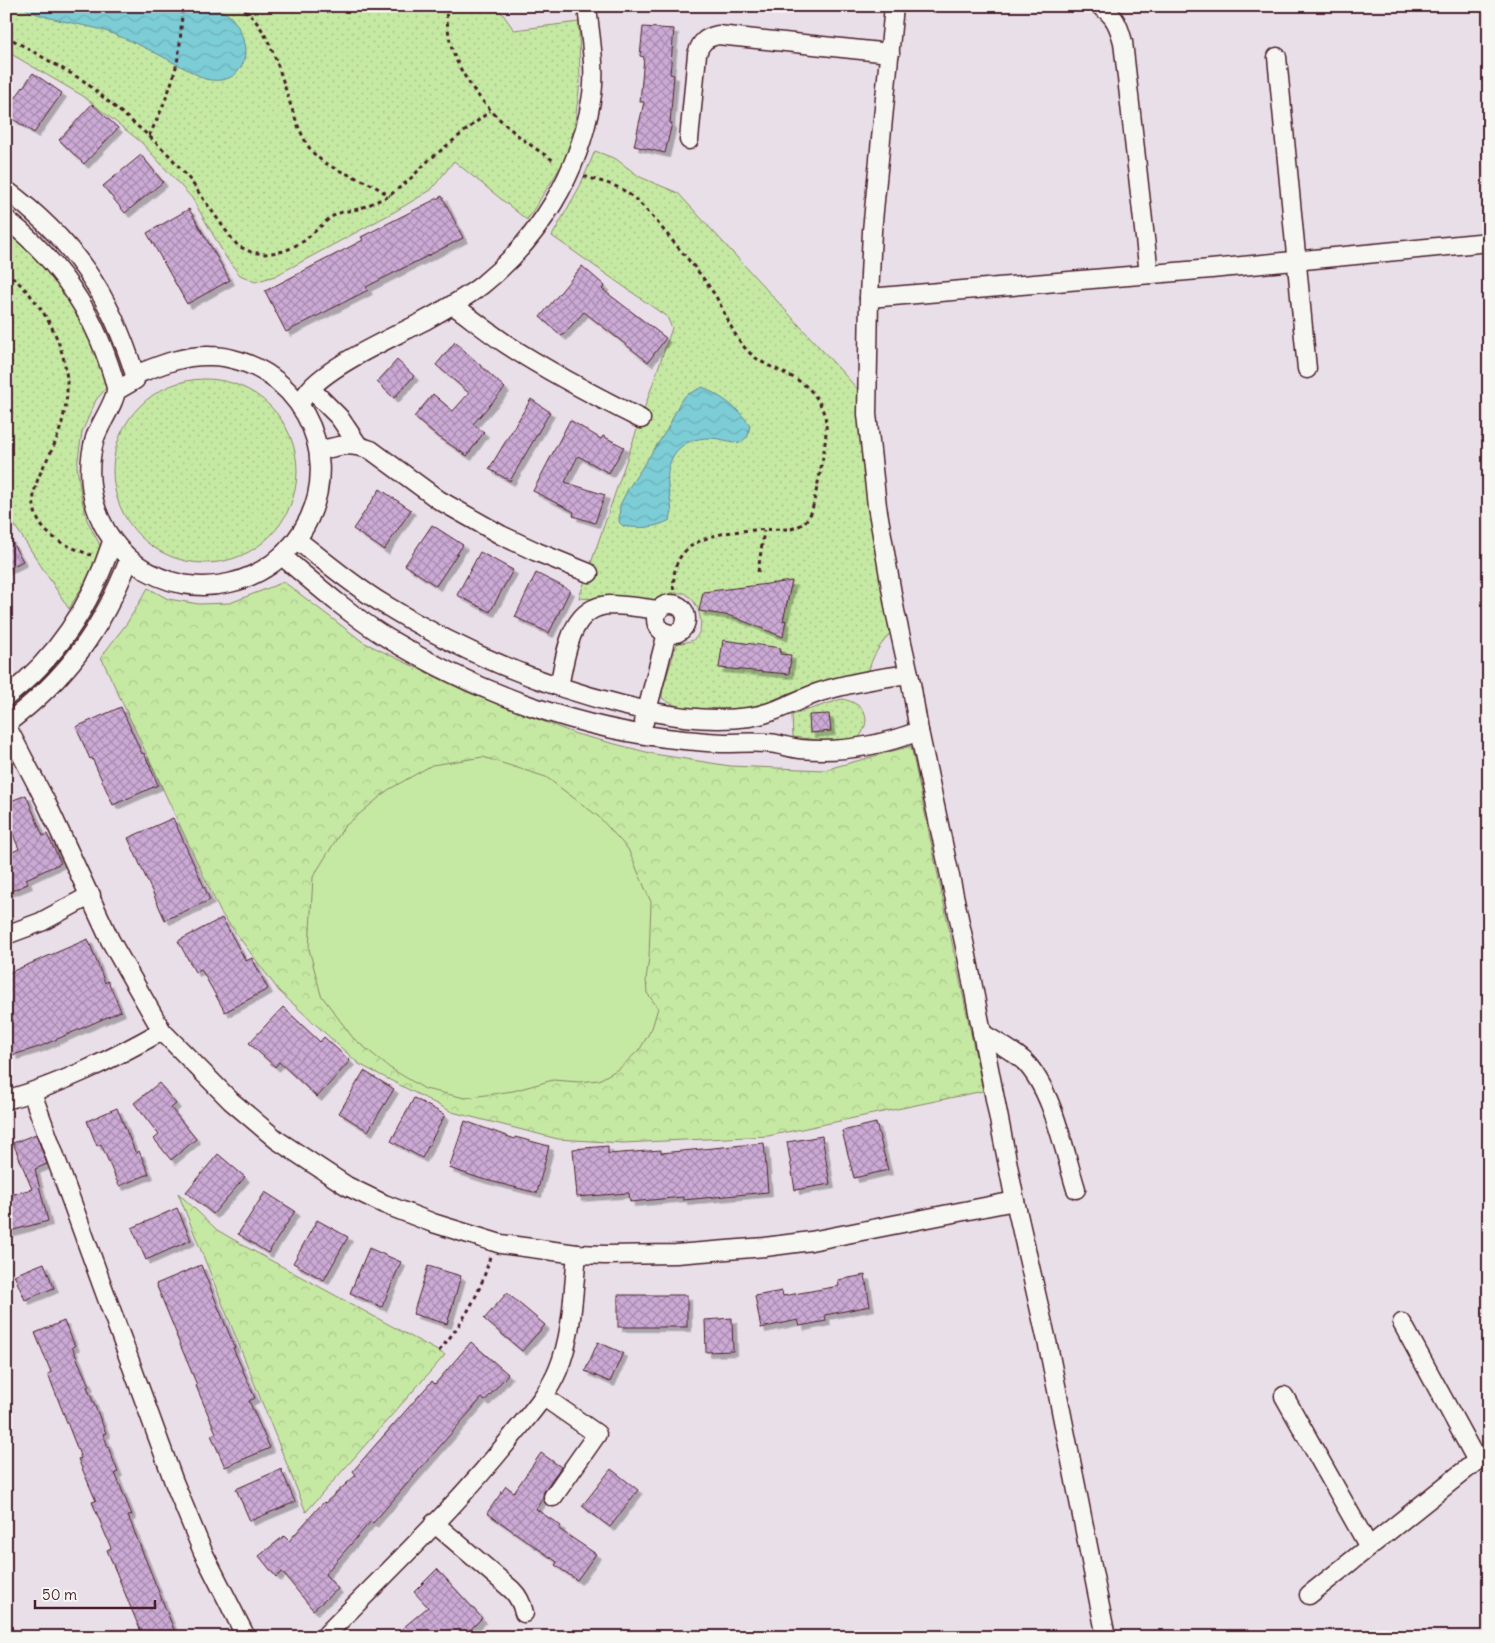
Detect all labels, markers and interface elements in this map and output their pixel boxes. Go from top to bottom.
scale bar [35,1578,155,1610]
text: 50 m [42,1585,77,1604]

